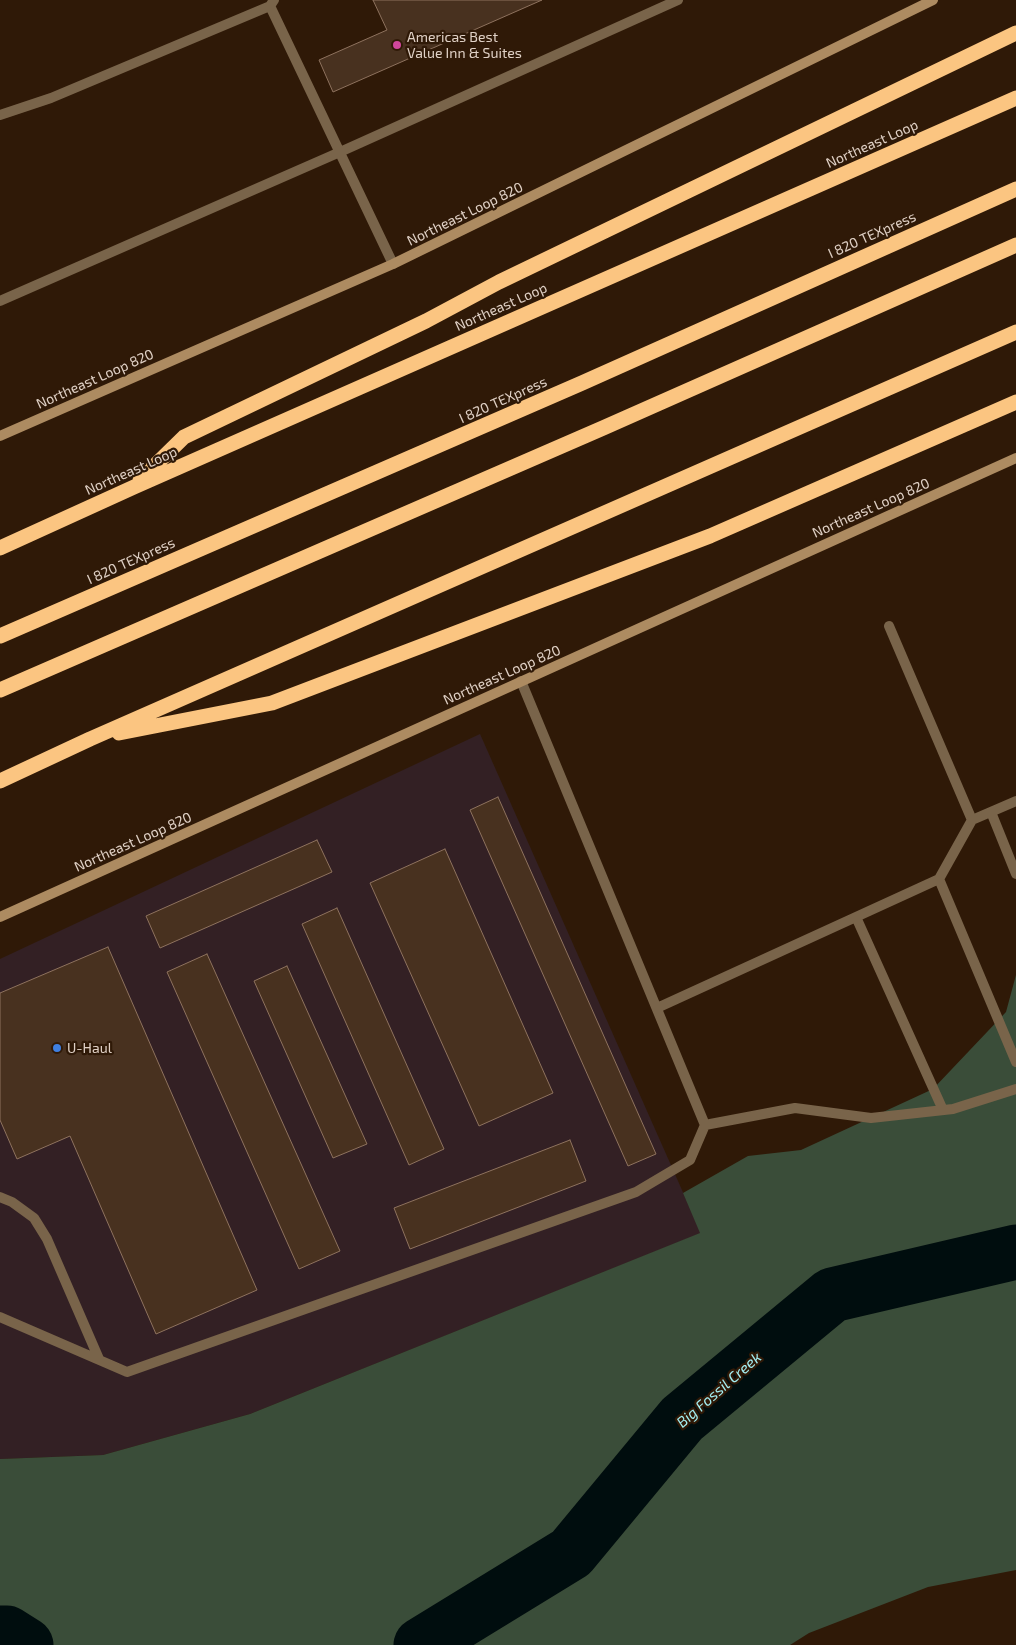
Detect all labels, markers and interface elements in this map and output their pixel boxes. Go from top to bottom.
place label: Americas Best Value Inn & Suites [407,29,522,62]
marker: Americas Best Value Inn & Suites [391,39,403,51]
street label: Northeast Loop [823,116,921,172]
street label: Northeast Loop 820 [404,179,526,249]
street label: I 820 TEXpress [825,208,919,262]
street label: Northeast Loop [452,279,550,335]
street label: Northeast Loop 820 [34,346,156,412]
street label: I 820 TEXpress [456,373,550,427]
street label: Northeast Loop [82,443,180,499]
street label: Northeast Loop 820 [810,475,932,541]
street label: I 820 TEXpress [84,534,178,588]
street label: Northeast Loop 820 [441,642,563,708]
street label: Northeast Loop 820 [72,809,194,875]
place label: U-Haul [67,1040,112,1056]
marker: U-Haul [51,1042,63,1054]
water label: Big Fossil Creek [673,1348,765,1432]

